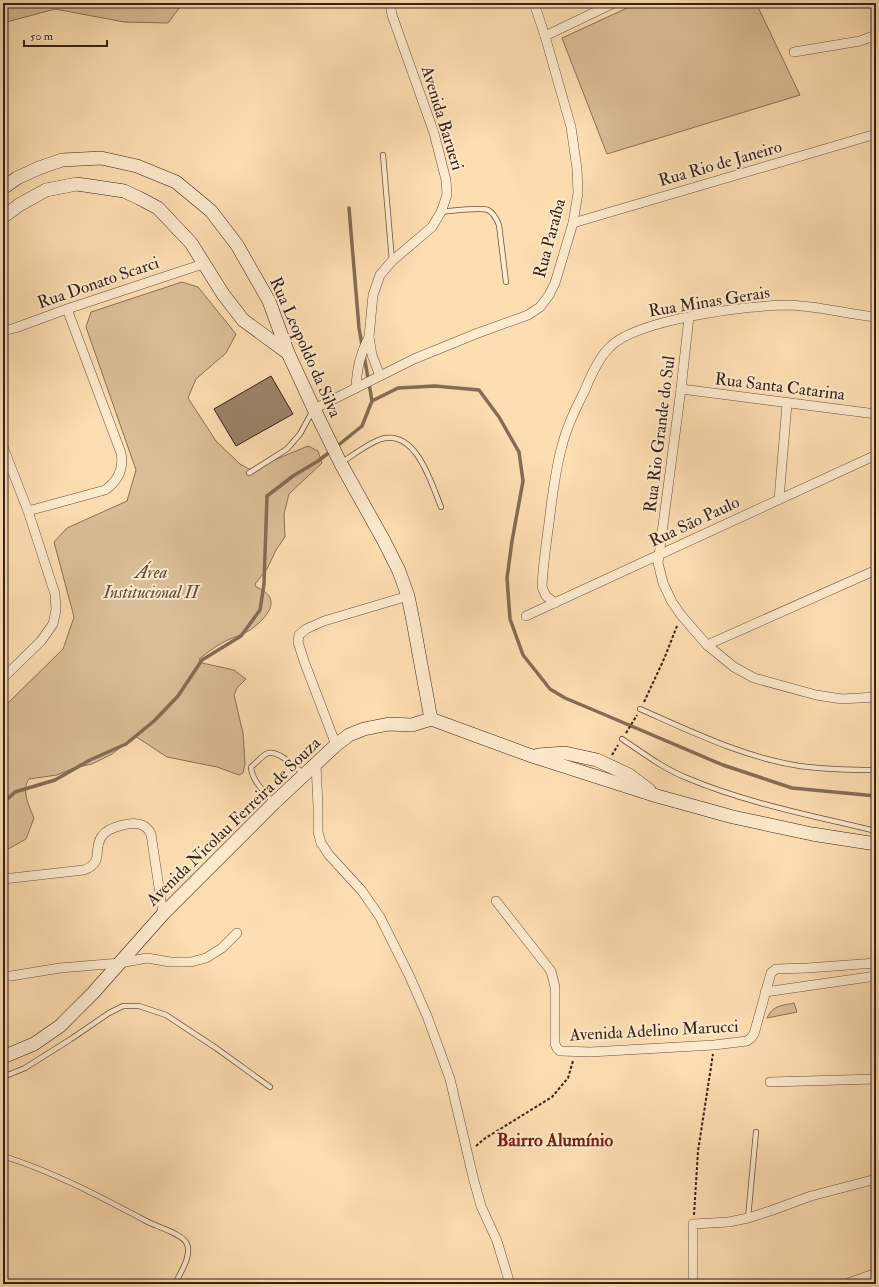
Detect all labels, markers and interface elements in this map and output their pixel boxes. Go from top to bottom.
scale bar [24,22,107,48]
text: 50 m [30,29,54,44]
street label: Avenida Barueri [416,62,468,173]
street label: Rua Rio de Janeiro [656,136,784,192]
street label: Rua Paraíba [529,195,570,280]
street label: Rua Donato Scarci [35,252,162,313]
street label: Rua Leopoldo da Silva [264,274,346,422]
street label: Rua Minas Gerais [647,282,771,321]
street label: Rua Rio Grande do Sul [639,354,680,514]
street label: Rua Santa Catarina [714,368,847,405]
street label: Rua São Paulo [646,491,743,552]
park label: Área Institucional II [103,560,201,603]
street label: Avenida Nicolau Ferreira de Souza [141,732,326,911]
street label: Avenida Adelino Marucci [568,1016,739,1045]
district label: Bairro Alumínio [497,1129,614,1152]

